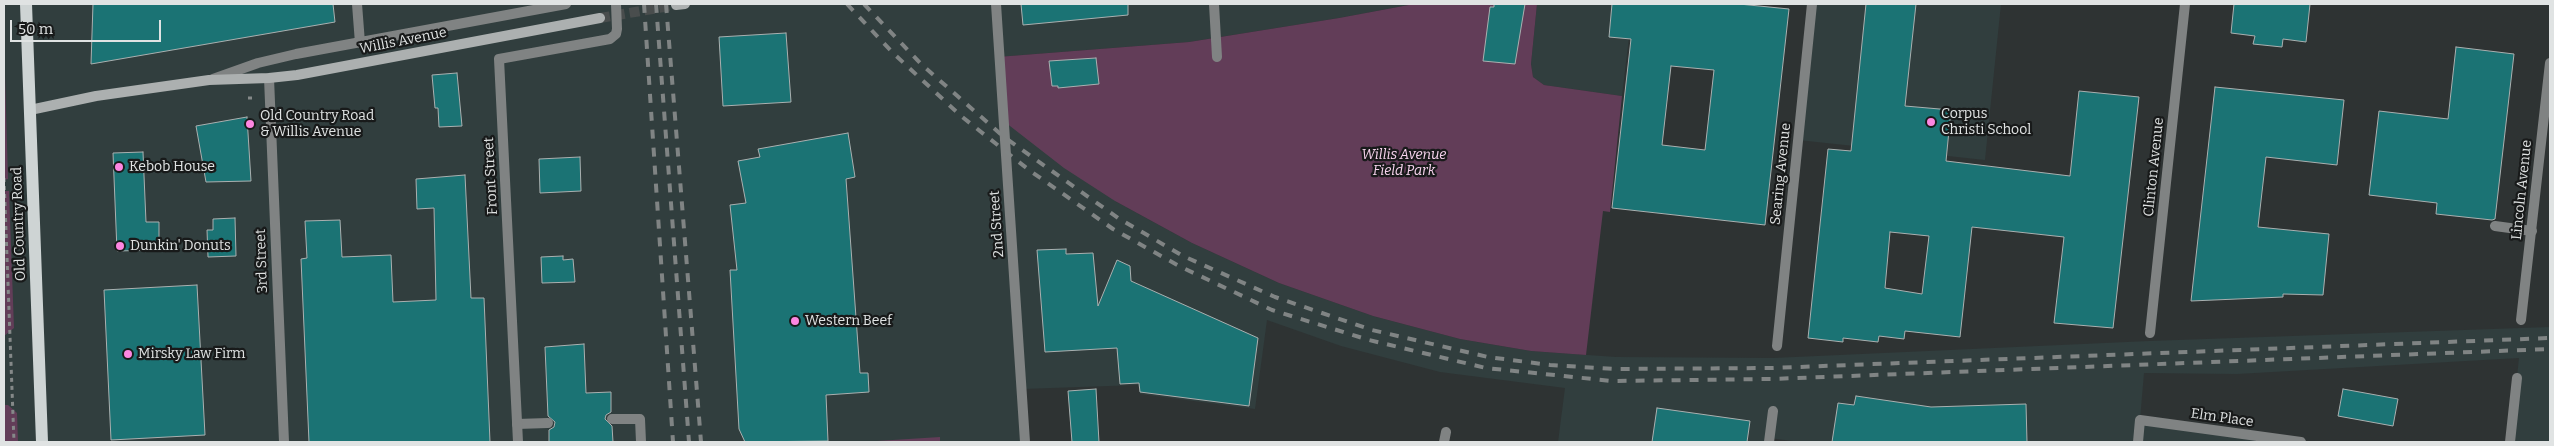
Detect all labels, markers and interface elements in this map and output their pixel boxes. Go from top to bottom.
scale bar [12,10,164,42]
text: 50 m [18,20,53,38]
street label: Willis Avenue [358,24,448,58]
place label: Corpus Christi School [1941,106,2031,138]
place label: Old Country Road & Willis Avenue [260,108,374,140]
marker: Corpus Christi School [1925,116,1937,128]
street label: Clinton Avenue [2140,117,2168,217]
marker: Old Country Road & Willis Avenue [244,118,256,130]
street label: Searing Avenue [1767,122,1795,226]
street label: Front Street [481,137,501,215]
street label: Lincoln Avenue [2508,139,2536,241]
park label: Willis Avenue Field Park [1362,147,1446,180]
place label: Kebob House [129,159,215,175]
marker: Kebob House [113,161,125,173]
street label: Old Country Road [9,167,29,281]
street label: 2nd Street [986,190,1008,258]
street label: 3rd Street [252,229,272,293]
place label: Dunkin' Donuts [130,238,231,254]
marker: Dunkin' Donuts [114,240,126,252]
place label: Western Beef [805,313,892,329]
marker: Western Beef [789,315,801,327]
place label: Mirsky Law Firm [138,346,245,362]
marker: Mirsky Law Firm [122,348,134,360]
street label: Elm Place [2190,405,2254,431]

